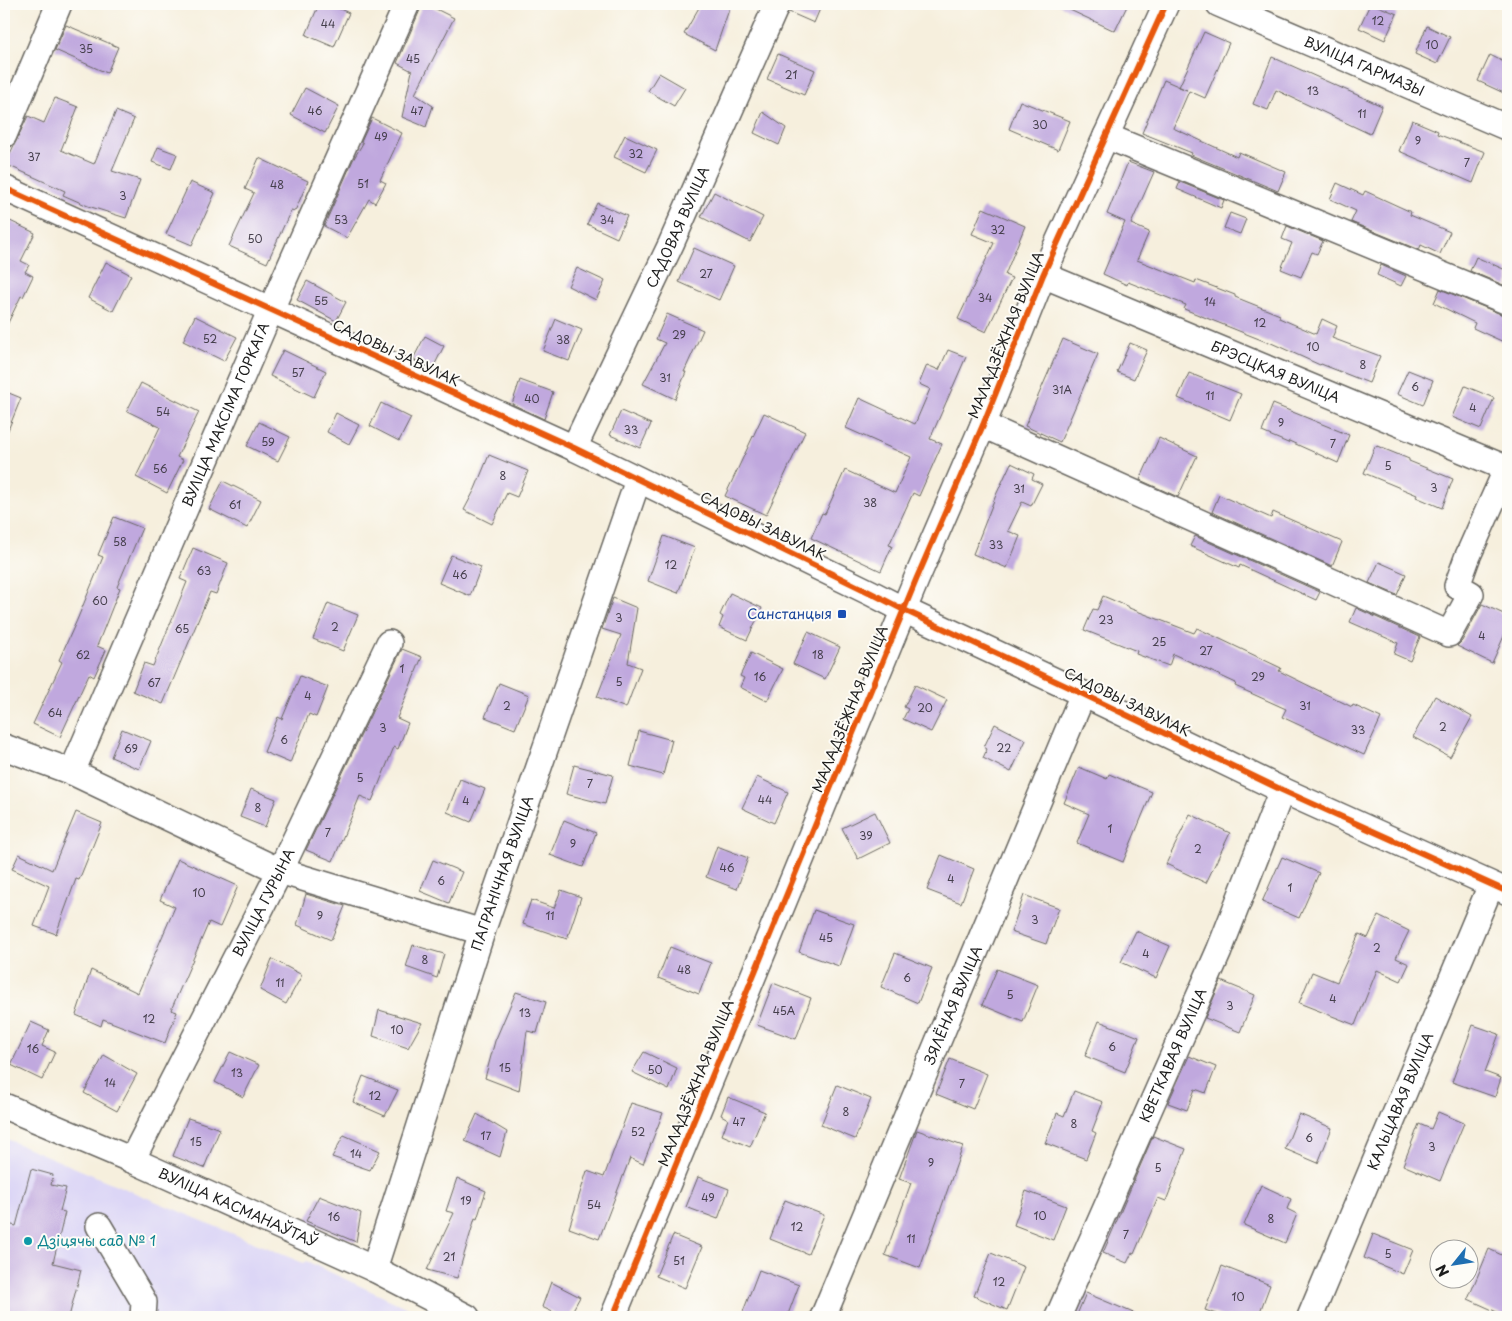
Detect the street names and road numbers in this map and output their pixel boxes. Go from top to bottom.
street label: ВУЛІЦА ГАРМАЗЫ [1301,31,1428,101]
street label: САДОВАЯ ВУЛІЦА [641,163,714,291]
street label: МАЛАДЗЁЖНАЯ ВУЛІЦА [962,248,1049,421]
street label: САДОВЫ ЗАВУЛАК [329,314,464,391]
street label: ВУЛІЦА МАКСІМА ГОРКАГА [176,318,274,510]
street label: БРЭСЦКАЯ ВУЛІЦА [1208,335,1344,408]
street label: САДОВЫ ЗАВУЛАК [696,486,830,565]
street label: МАЛАДЗЁЖНАЯ ВУЛІЦА [806,622,893,795]
street label: САДОВЫ ЗАВУЛАК [1060,662,1194,741]
street label: ПАГРАНІЧНАЯ ВУЛІЦА [466,792,538,953]
street label: ВУЛІЦА ГУРЫНА [227,845,299,960]
street label: ЗЯЛЁНАЯ ВУЛІЦА [919,942,987,1068]
street label: КВЕТКАВАЯ ВУЛІЦА [1134,984,1212,1126]
street label: МАЛАДЗЁЖНАЯ ВУЛІЦА [652,996,739,1169]
street label: КАЛЬЦАВАЯ ВУЛІЦА [1362,1029,1438,1173]
street label: ВУЛІЦА КАСМАНАЎТАЎ [155,1162,321,1252]

